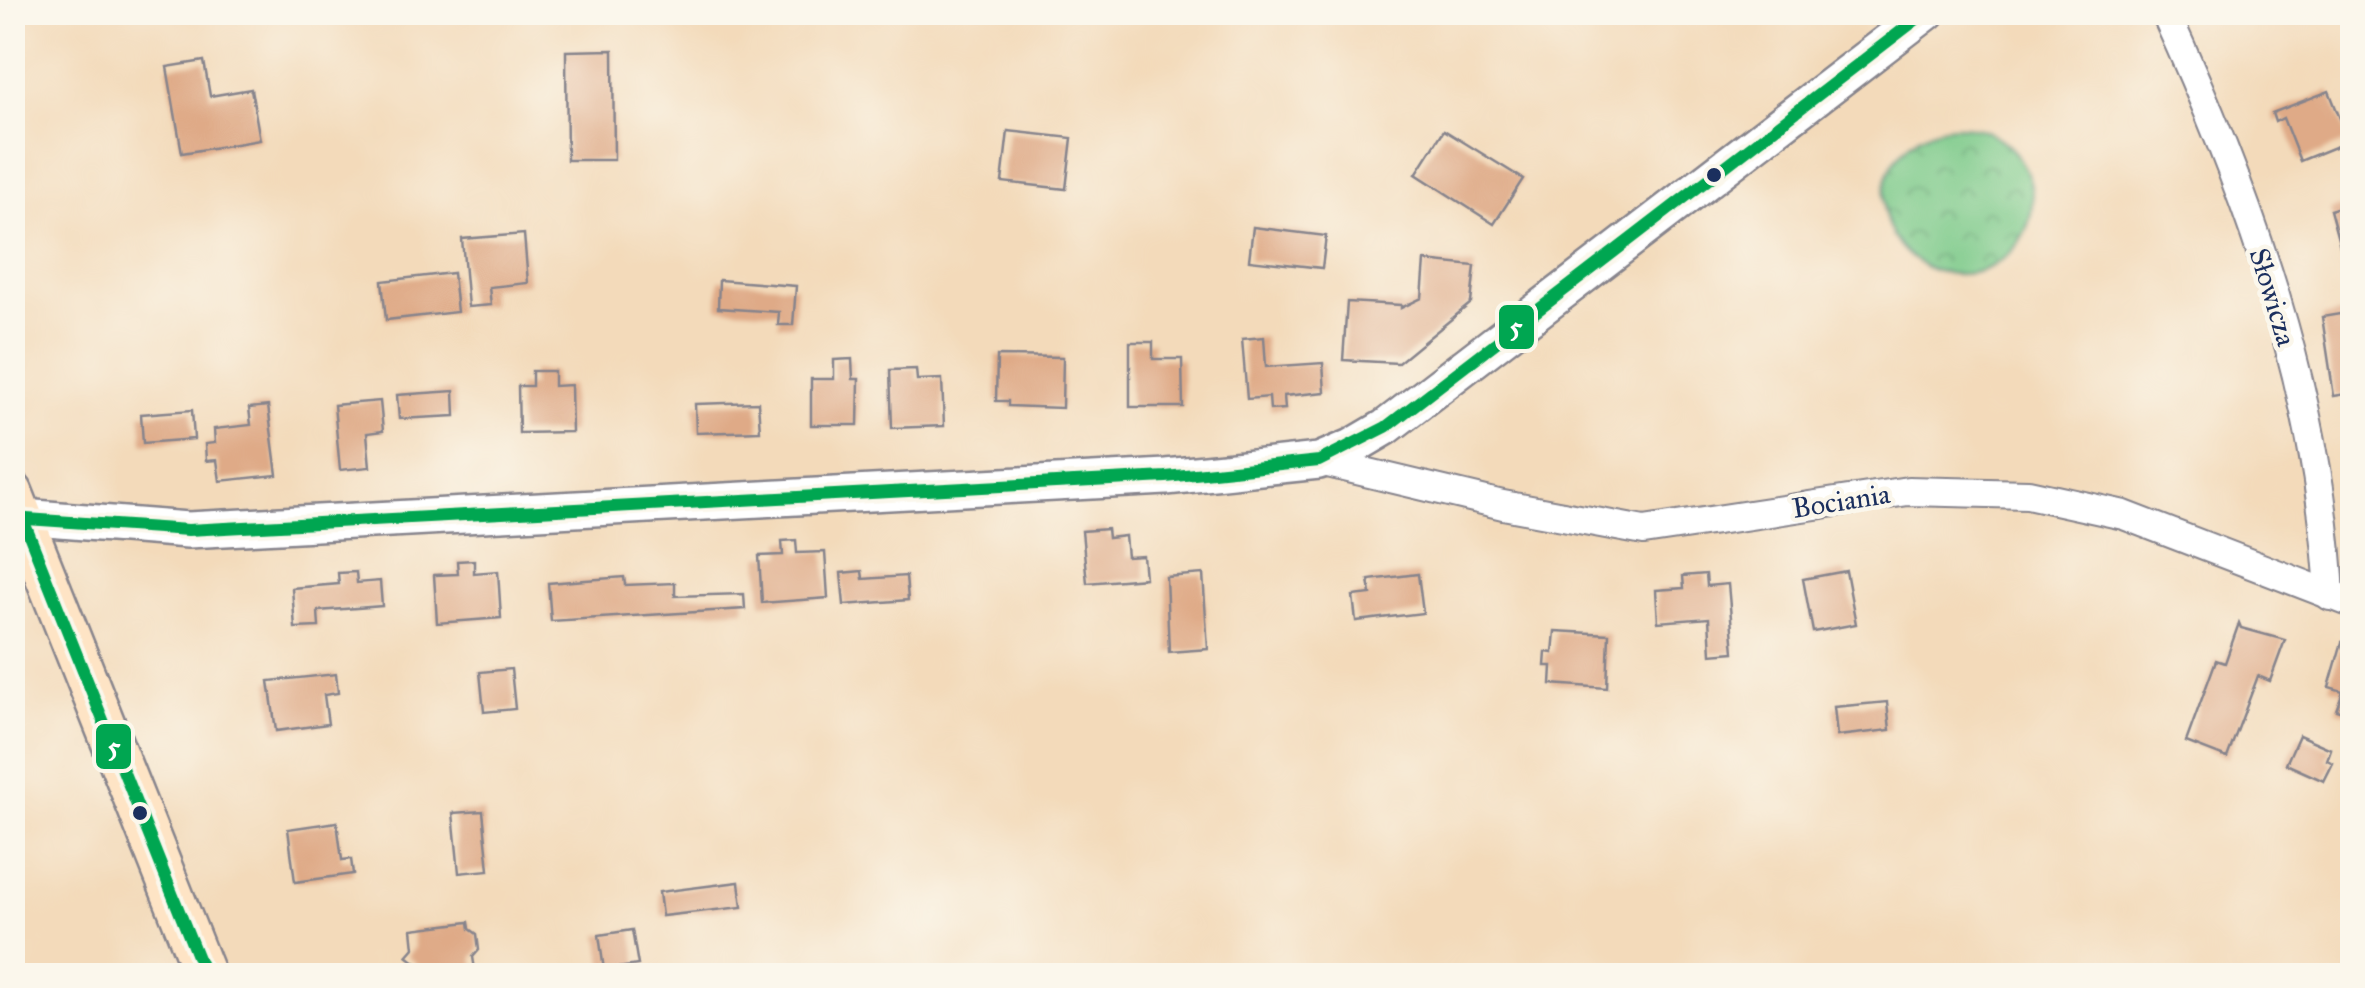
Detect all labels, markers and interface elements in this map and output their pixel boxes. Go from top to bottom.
unlabelled marker [1704,165,1724,185]
street label: Słowicza [2242,244,2304,350]
line badge: 5 [1497,303,1536,351]
text: 5 [1509,309,1523,344]
street label: Bociania [1789,476,1893,526]
line badge: 5 [94,722,133,771]
text: 5 [107,729,121,764]
unlabelled marker [130,803,150,823]

